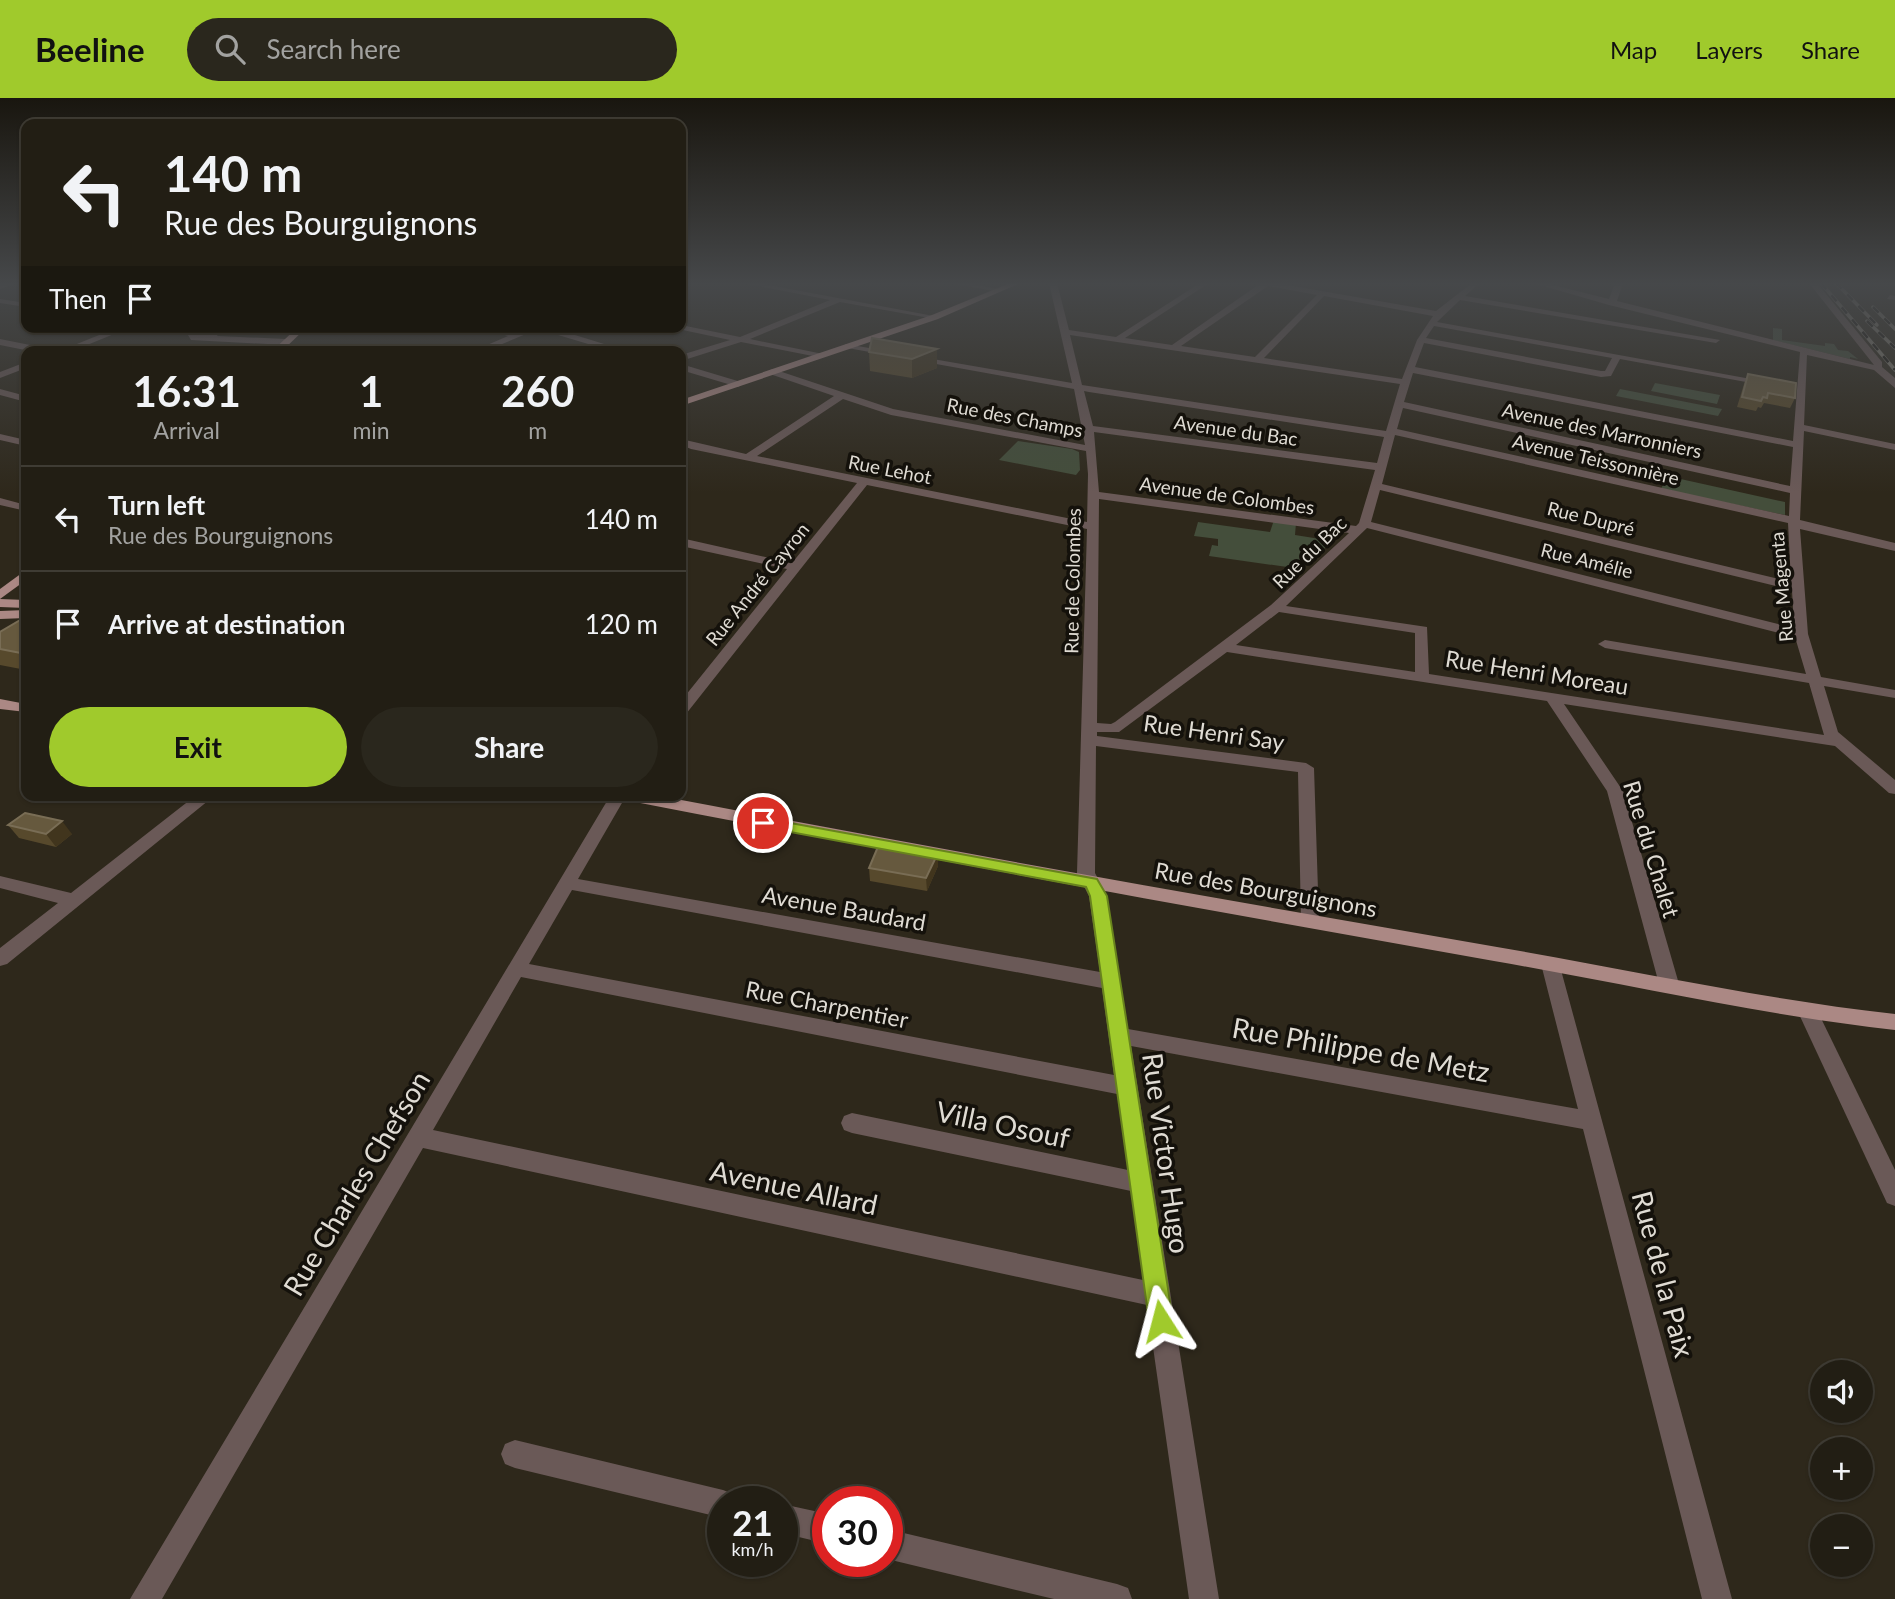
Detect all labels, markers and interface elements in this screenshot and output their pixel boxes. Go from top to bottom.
search box [187,18,677,81]
text: Beeline [35,29,145,69]
icon: search [211,30,249,68]
text: Search here [267,33,401,65]
text: Map [1610,35,1657,64]
text: Layers [1695,35,1763,64]
text: Share [1801,35,1860,64]
text: 140 m [164,144,302,202]
icon: left [49,147,140,238]
text: Rue des Bourguignons [164,203,477,242]
icon: arrive [121,280,159,318]
text: Then [49,283,107,315]
text: 16:31 [133,366,241,416]
text: 1 [359,366,383,416]
text: 260 [501,366,574,416]
street label: Rue des Champs [945,393,1085,441]
street label: Avenue des Marronniers [1500,398,1704,462]
street label: Avenue du Bac [1173,410,1299,450]
text: Arrival [154,416,220,444]
text: min [352,416,390,444]
text: m [528,416,547,444]
street label: Avenue Teissonnière [1510,429,1682,489]
street label: Rue Lehot [847,450,934,488]
street label: Avenue de Colombes [1138,471,1316,519]
text: Turn left [108,489,205,521]
street label: Rue Dupré [1545,496,1637,540]
icon: left [49,500,87,538]
text: 140 m [585,503,658,535]
street label: Rue de Colombes [1059,508,1085,654]
street label: Rue du Bac [1267,511,1351,593]
street label: Rue André Cayron [700,518,814,650]
text: Rue des Bourguignons [108,521,333,549]
street label: Rue Magenta [1765,531,1797,643]
street label: Rue Amélie [1539,537,1635,583]
icon: arrive [49,605,87,643]
text: Arrive at destination [108,608,345,640]
text: 120 m [585,608,658,640]
street label: Rue Henri Moreau [1443,644,1631,700]
button: Exit [49,707,347,787]
button: Share [361,707,658,787]
street label: Rue Henri Say [1142,708,1286,756]
street label: Rue du Chalet [1618,777,1686,922]
pin [733,793,793,853]
icon: arrive [744,804,782,842]
street label: Rue des Bourguignons [1153,856,1379,922]
street label: Avenue Baudard [760,880,928,936]
street label: Rue Charpentier [743,974,911,1034]
street label: Rue Philippe de Metz [1230,1010,1492,1088]
street label: Rue Victor Hugo [1136,1051,1198,1255]
street label: Rue Charles Chefson [275,1065,437,1301]
street label: Villa Osouf [933,1093,1073,1155]
street label: Avenue Allard [707,1153,881,1221]
street label: Rue de la Paix [1625,1187,1703,1361]
position arrow [1124,1284,1198,1358]
map controls [1810,1360,1873,1577]
button: sound [1810,1360,1873,1423]
button: + [1810,1437,1873,1500]
speed limit sign: 30 [812,1486,903,1577]
text: 21 [732,1501,773,1543]
button: − [1810,1514,1873,1577]
text: km/h [731,1538,774,1560]

